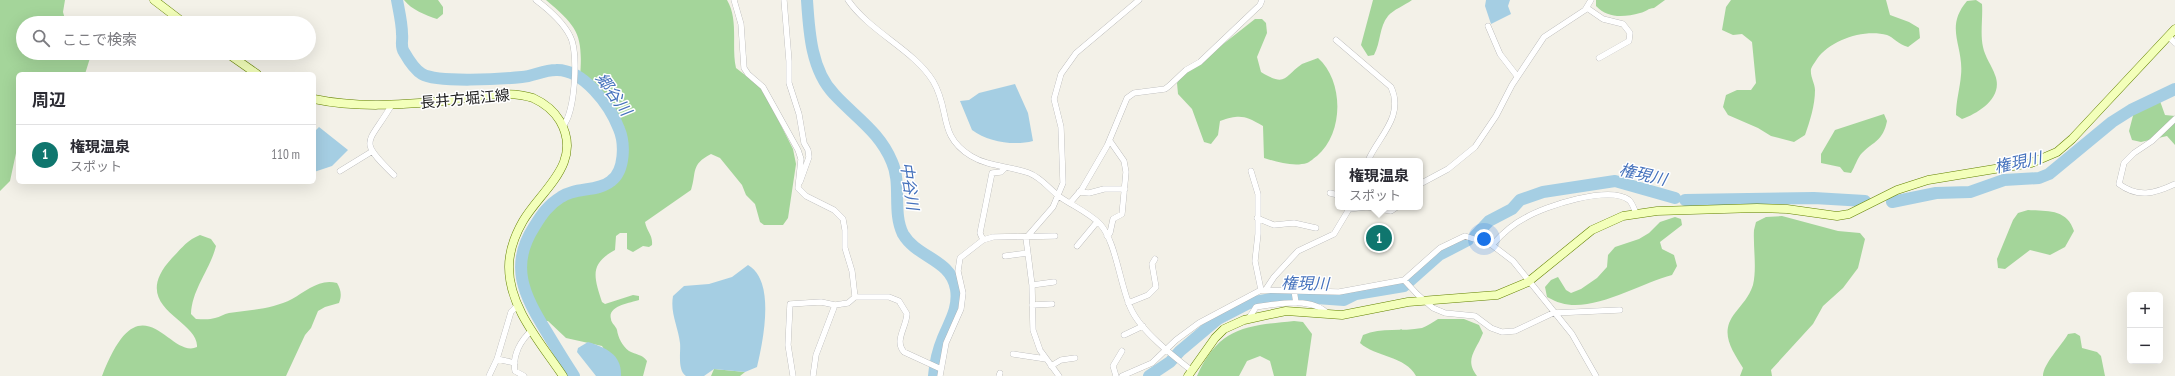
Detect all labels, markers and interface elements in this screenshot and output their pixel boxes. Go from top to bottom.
search box [16,16,316,60]
icon: search [30,27,52,49]
text: ここで検索 [62,30,137,49]
water label: 郷谷川 [592,69,637,121]
street label: 長井方堀江線 [419,85,511,112]
text: 周辺 [32,89,66,111]
text: 権現温泉 [70,137,130,156]
text: 1 [42,146,48,163]
text: 110 m [271,146,300,163]
water label: 権現川 [1992,147,2046,177]
text: スポット [70,158,122,175]
popup [1335,158,1423,210]
water label: 権現川 [1617,159,1671,190]
water label: 中谷川 [897,161,924,213]
text: 権現温泉 [1349,166,1409,185]
text: スポット [1349,187,1401,204]
pin: 1 [1366,223,1392,253]
your location [1474,229,1494,249]
water label: 権現川 [1281,273,1331,293]
map controls [2127,292,2163,364]
button: + [2127,292,2163,328]
button: − [2127,328,2163,364]

